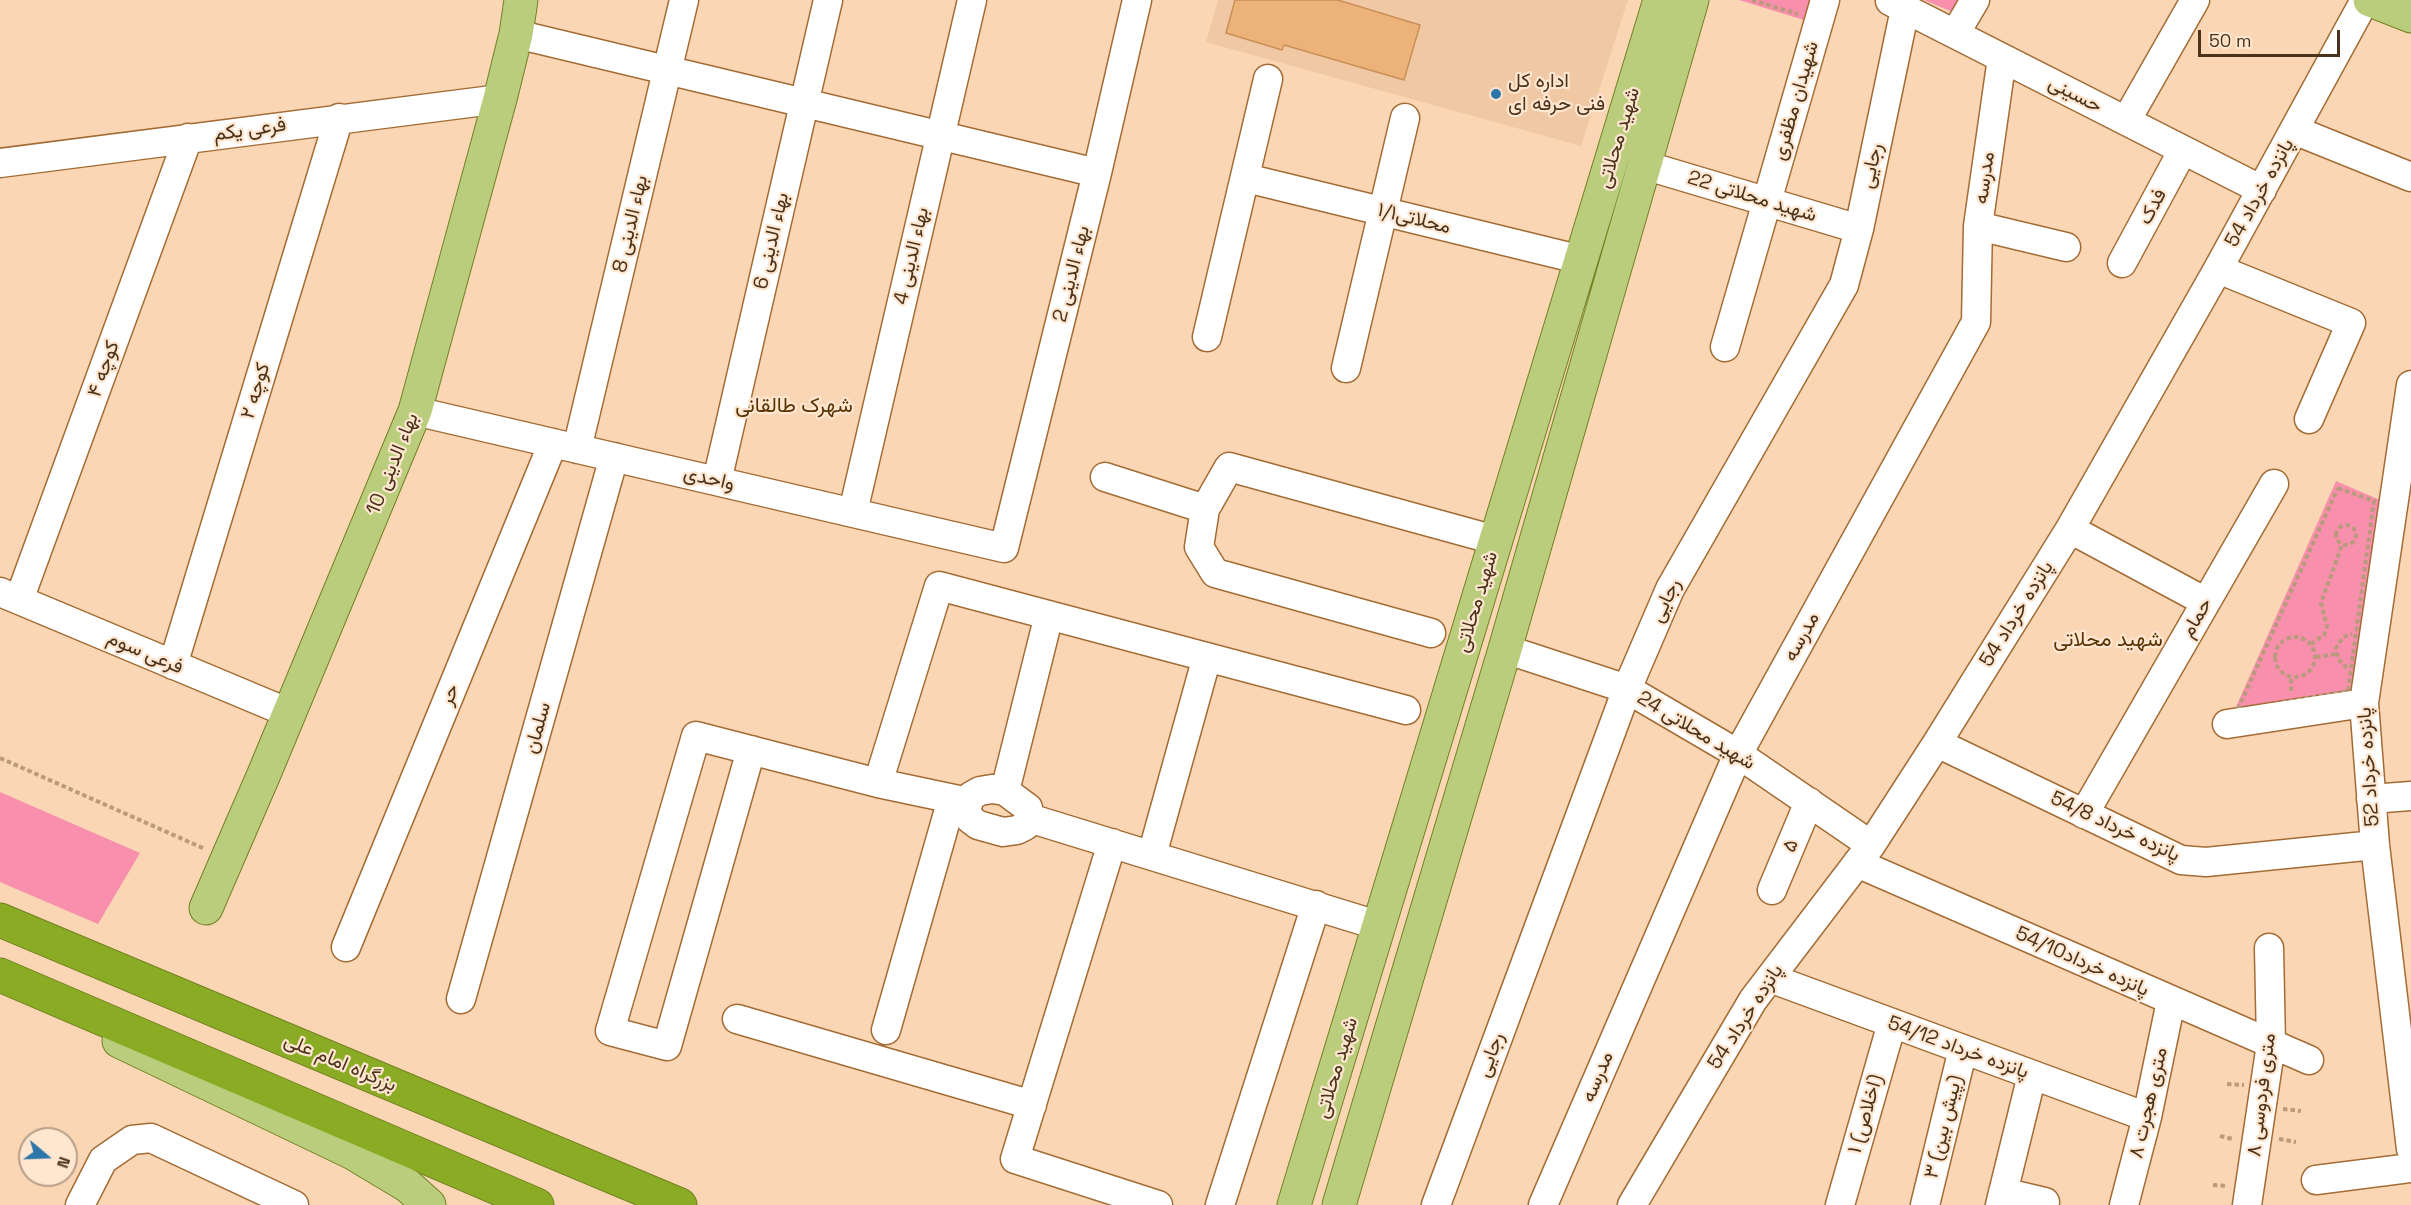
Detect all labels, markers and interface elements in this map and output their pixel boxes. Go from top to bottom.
scale bar [2201,18,2344,56]
text: 50 m [2209,29,2251,52]
street label: شهیدان مظفری [1768,39,1824,163]
place label: اداره کل فنی حرفه ای [1508,70,1605,117]
street label: حسینی [2044,71,2106,119]
street label: شهید محلاتی [1592,85,1646,191]
marker: اداره کل فنی حرفه ای [1489,87,1503,101]
street label: فرعی یکم [212,113,288,147]
street label: پانزده خرداد 54 [2220,135,2300,251]
street label: رجایی [1855,141,1889,191]
street label: مدرسه [1969,150,2001,206]
street label: شهید محلاتی 22 [1685,166,1819,228]
street label: بهاء الدینی 8 [608,173,654,275]
street label: فدک [2134,185,2172,229]
street label: بهاء الدینی 6 [749,190,795,292]
street label: محلاتی۱/۱ [1375,198,1453,240]
street label: بهاء الدینی 4 [889,205,935,307]
street label: بهاء الدینی 2 [1048,223,1096,325]
street label: کوچه ۴ [83,338,125,400]
street label: کوچه ۲ [236,360,276,422]
district label: شهرک طالقانی [735,393,853,419]
street label: بهاء الدینی 10 [362,410,424,518]
street label: واحدی [681,461,737,497]
street label: شهید محلاتی [1450,549,1504,655]
street label: پانزده خرداد 54 [1975,557,2059,671]
street label: رجایی [1645,575,1687,627]
street label: حمام [2176,594,2218,642]
street label: مدرسه [1779,608,1825,666]
street label: فرعی سوم [103,626,187,680]
district label: شهید محلاتی [2053,627,2163,653]
street label: حر [435,681,465,709]
street label: شهید محلاتی 24 [1633,686,1759,776]
street label: سلمان [519,700,557,756]
street label: پانزده خرداد 52 [2353,706,2385,828]
street label: پانزده خرداد 54/8 [2046,787,2184,867]
street label: ۵ [1778,836,1804,856]
street label: پانزده خرداد54/10 [2011,922,2153,1002]
street label: پانزده خرداد 54 [1703,960,1789,1074]
street label: پانزده خرداد 54/12 [1884,1011,2032,1085]
street label: شهید محلاتی [1310,1015,1364,1121]
street label: بزرگراه امام علی [280,1029,400,1097]
street label: رجایی [1472,1029,1510,1081]
street label: ۸ متری فردوسی [2243,1032,2281,1158]
street label: ۸ متری هجرت [2125,1045,2173,1161]
street label: مدرسه [1577,1048,1619,1106]
street label: ۱ (اخلاص) [1843,1072,1889,1156]
street label: ۳ (پیش بین) [1920,1073,1968,1181]
north arrow [18,1127,78,1187]
text: N [52,1154,75,1171]

